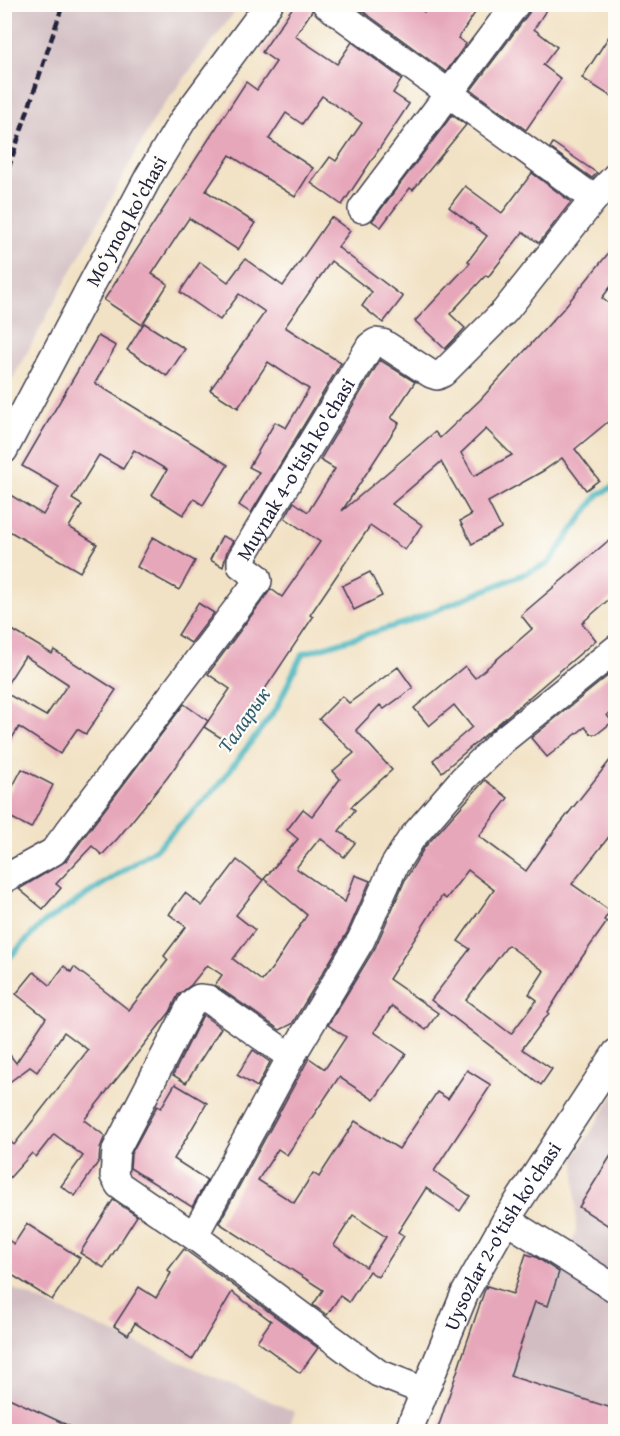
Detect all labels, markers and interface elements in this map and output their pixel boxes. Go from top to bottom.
street label: Moʻynoq ko'chasi [78,150,174,291]
street label: Muynak 4-o'tish ko'chasi [229,372,362,566]
water label: Таларык [209,680,278,759]
street label: Uysozlar 2-o'tish ko'chasi [436,1135,568,1335]

